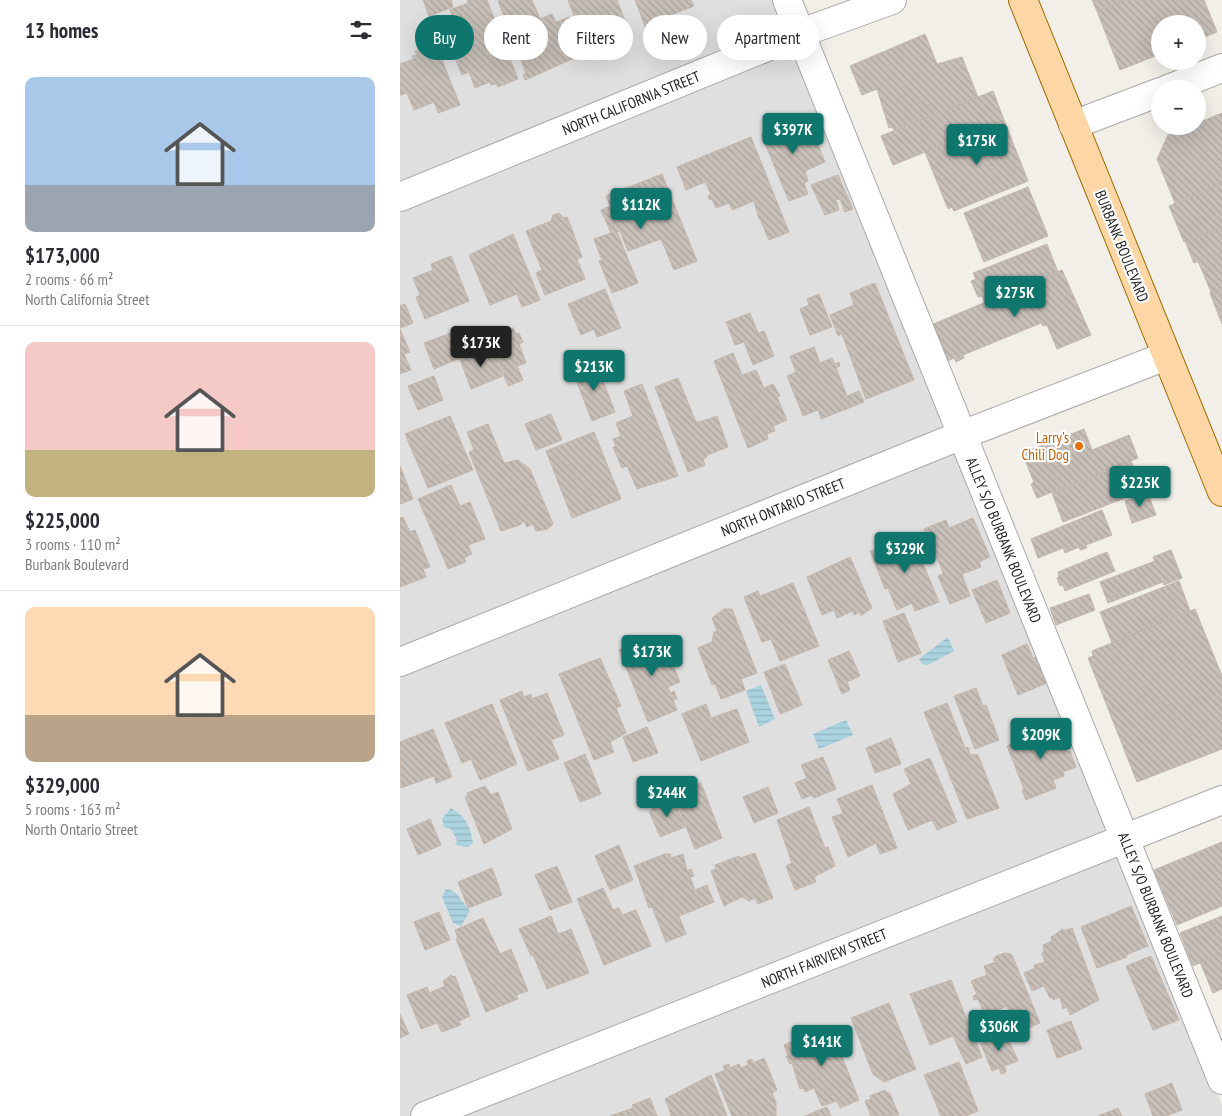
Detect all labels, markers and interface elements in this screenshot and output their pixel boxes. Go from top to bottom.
chip: Buy [415,15,474,60]
chip: Rent [484,15,548,60]
chip: Filters [558,15,633,60]
chip: New [643,15,707,60]
chip: Apartment [717,15,819,60]
map controls [1151,15,1206,135]
button: + [1151,15,1206,70]
icon: filters [347,16,375,44]
text: 13 homes [25,17,98,44]
street label: NORTH CALIFORNIA STREET [559,67,703,139]
button: − [1151,80,1206,135]
icon: home [155,109,245,199]
pin: $397K [758,112,828,155]
text: $397K [774,119,812,139]
pin: $175K [942,124,1012,166]
text: $175K [958,130,996,150]
street label: BURBANK BOULEVARD [1091,187,1153,305]
pin: $112K [606,188,676,230]
text: $112K [622,194,660,214]
text: $173,000 [25,242,100,269]
text: 2 rooms · 66 m² [25,269,113,289]
pin: $275K [980,276,1050,318]
text: $275K [996,282,1034,302]
text: North California Street [25,289,150,309]
pin: $173K [446,326,516,368]
text: $173K [462,332,500,352]
pin: $213K [559,350,629,392]
text: $213K [575,356,613,376]
icon: home [155,375,245,465]
place label: Larry's Chili Dog [1022,428,1069,464]
marker: Larry's Chili Dog [1073,440,1085,452]
street label: ALLEY S/O BURBANK BOULEVARD [962,454,1046,626]
pin: $225K [1105,466,1175,508]
text: $225K [1121,472,1159,492]
street label: NORTH ONTARIO STREET [718,473,848,541]
text: $225,000 [25,507,100,534]
pin: $329K [870,532,940,574]
text: 3 rooms · 110 m² [25,534,121,554]
text: $329K [886,538,924,558]
text: Burbank Boulevard [25,554,129,574]
pin: $173K [617,634,687,677]
icon: home [155,640,245,730]
text: $173K [633,641,671,661]
pin: $209K [1006,718,1076,760]
text: $209K [1022,724,1060,744]
text: $329,000 [25,772,100,799]
pin: $244K [632,776,702,818]
text: $244K [648,782,686,802]
text: 5 rooms · 163 m² [25,799,121,819]
text: North Ontario Street [25,819,138,839]
street label: ALLEY S/O BURBANK BOULEVARD [1114,829,1198,1001]
street label: NORTH FAIRVIEW STREET [758,924,890,992]
pin: $306K [964,1010,1034,1052]
text: $306K [980,1016,1018,1036]
pin: $141K [787,1024,857,1067]
text: $141K [803,1031,841,1051]

